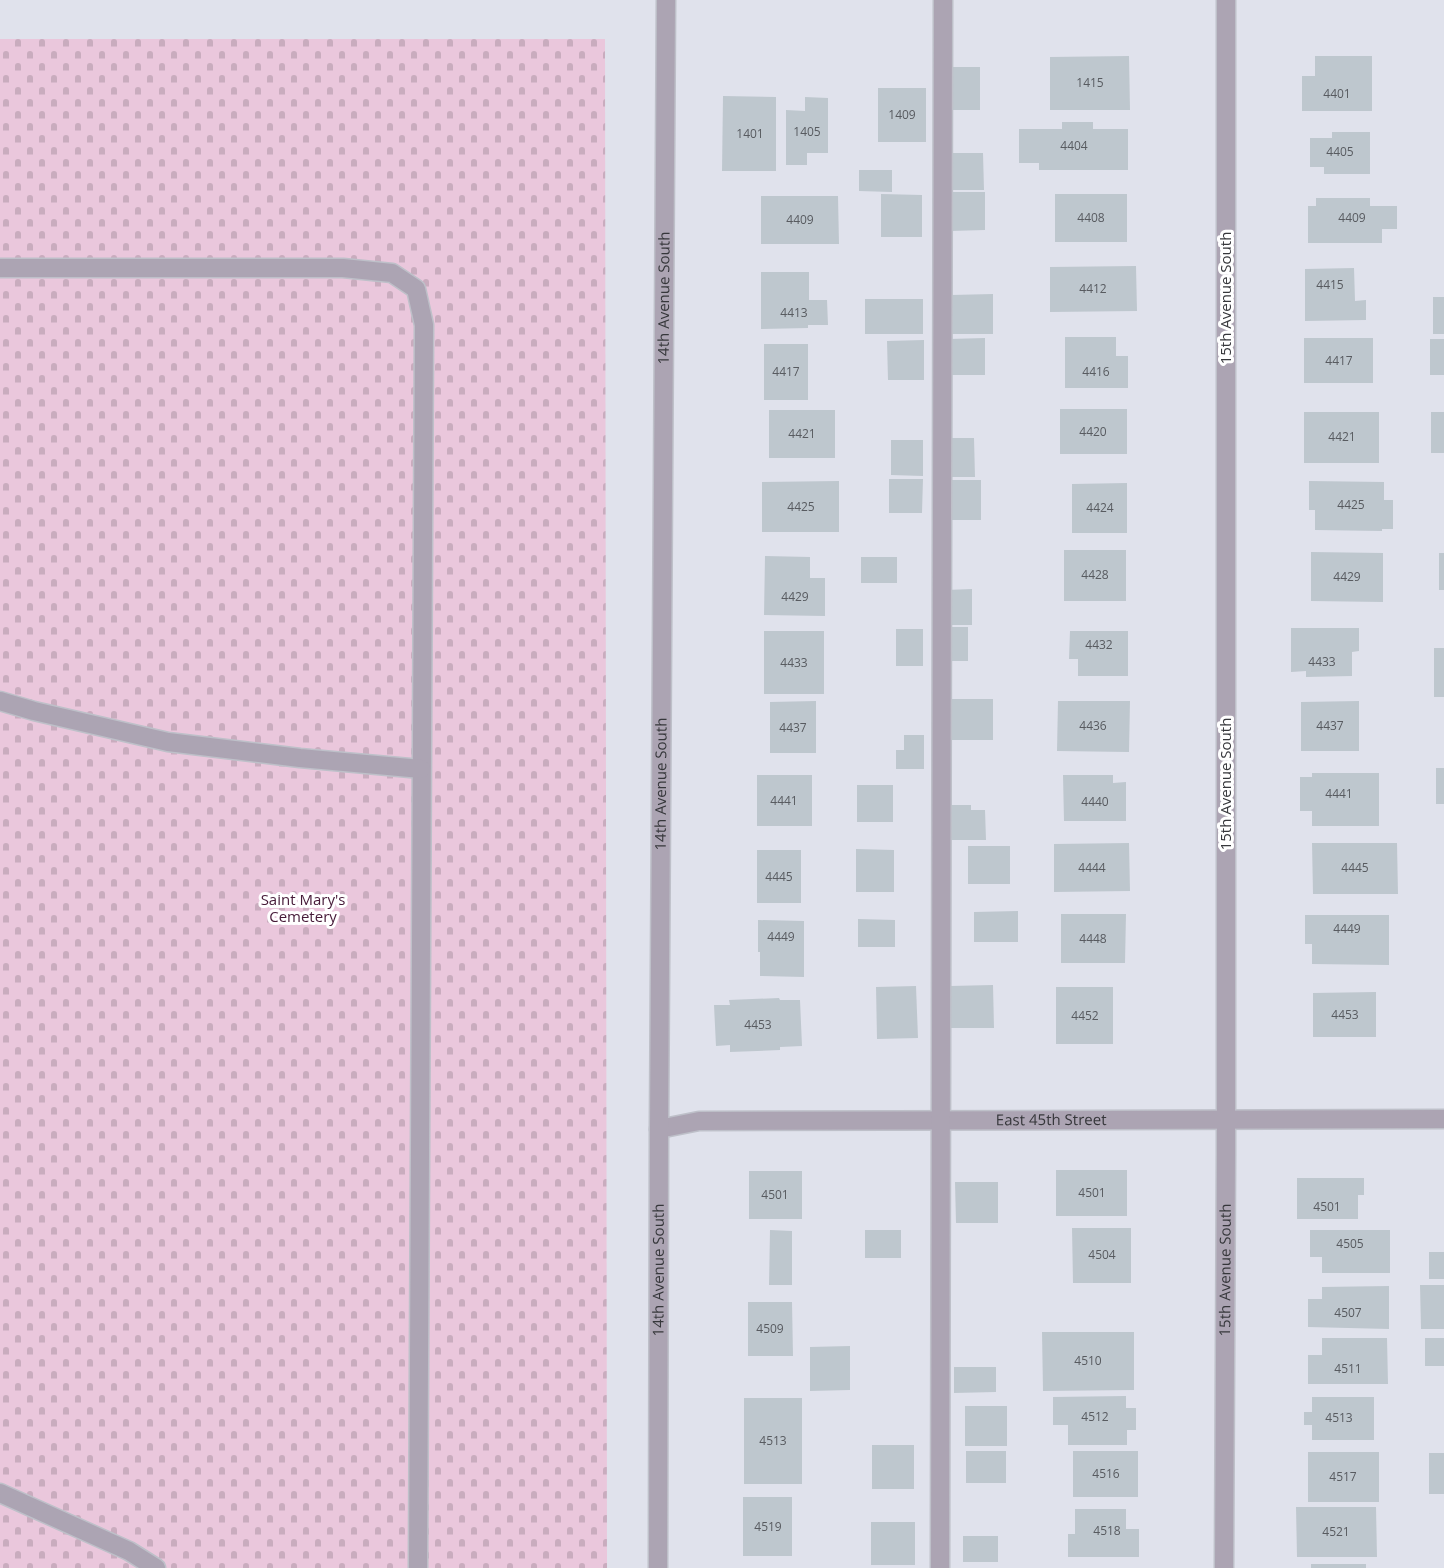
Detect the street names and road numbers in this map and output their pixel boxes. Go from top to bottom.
street label: 14th Avenue South [653,232,674,364]
street label: 15th Avenue South [1215,232,1235,364]
street label: 14th Avenue South [650,718,671,850]
street label: 15th Avenue South [1215,718,1235,850]
street label: East 45th Street [996,1109,1107,1129]
street label: 14th Avenue South [648,1204,668,1336]
street label: 15th Avenue South [1214,1204,1235,1336]

